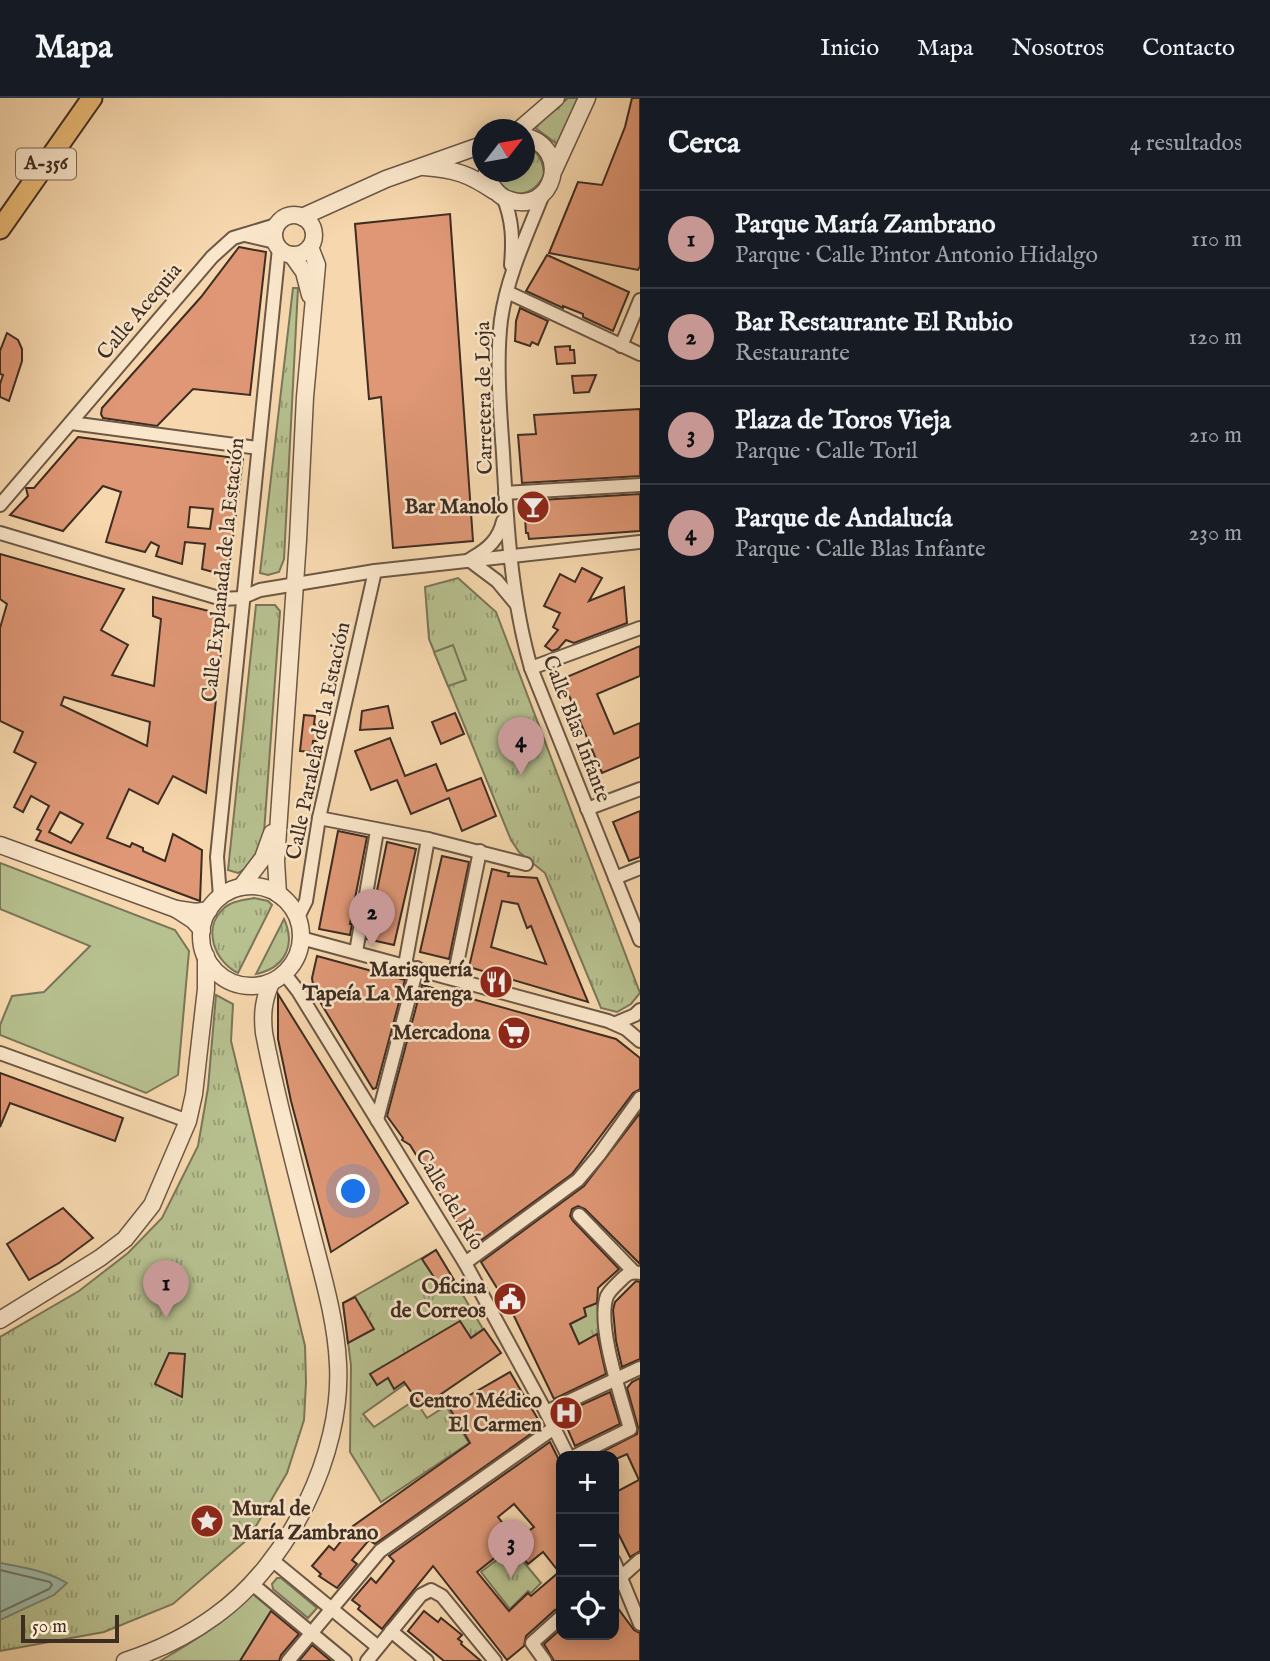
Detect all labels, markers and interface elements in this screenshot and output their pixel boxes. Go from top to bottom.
text: Mapa [35,27,112,69]
text: Inicio [820,33,879,64]
text: Mapa [917,33,973,64]
text: Nosotros [1011,33,1104,64]
text: Contacto [1142,33,1235,64]
north arrow [472,119,535,182]
text: Cerca [668,125,740,163]
text: 4 resultados [1130,129,1242,158]
road number: A-356 [16,148,76,180]
text: Parque María Zambrano [735,208,996,241]
text: 1 [687,225,695,254]
text: 110 m [1191,225,1242,254]
text: Parque · Calle Pintor Antonio Hidalgo [735,241,1098,270]
street label: Calle Acequia [92,257,189,366]
text: Bar Restaurante El Rubio [735,306,1013,339]
street label: Carretera de Loja [470,320,500,475]
text: 2 [686,323,696,352]
text: 120 m [1189,323,1242,352]
text: Restaurante [735,339,850,368]
text: Plaza de Toros Vieja [735,404,951,437]
text: 3 [687,421,695,450]
text: 210 m [1189,421,1242,450]
street label: Calle Explanada de la Estación [197,436,251,704]
text: Parque · Calle Toril [735,437,918,466]
bar icon: Bar Manolo [514,488,552,526]
place label: Bar Manolo [405,494,509,521]
text: Parque de Andalucía [735,502,952,535]
text: 4 [685,519,697,548]
text: 230 m [1189,519,1242,548]
text: Parque · Calle Blas Infante [735,535,986,564]
street label: Calle Paralela de la Estación [281,620,357,862]
street label: Calle Blas Infante [536,652,617,807]
pin: 4 [498,717,544,775]
pin: 2 [349,889,395,947]
place label: Marisquería Tapeía La Marenga [302,957,473,1008]
restaurant icon: Marisquería Tapeía La Marenga [477,963,515,1001]
supermarket icon: Mercadona [495,1014,533,1052]
place label: Mercadona [392,1020,491,1047]
street label: Calle del Río [408,1144,490,1256]
your location [336,1174,370,1208]
pin: 1 [143,1260,189,1318]
place label: Oficina de Correos [391,1274,487,1325]
public building icon: Oficina de Correos [491,1280,529,1318]
place label: Centro Médico El Carmen [409,1388,543,1439]
hospital icon: Centro Médico El Carmen [547,1394,585,1432]
map controls [556,1451,619,1640]
button: + [556,1451,619,1514]
place label: Mural de María Zambrano [232,1496,379,1547]
place icon: Mural de María Zambrano [188,1502,226,1540]
button: − [556,1514,619,1577]
pin: 3 [488,1520,534,1578]
button: locate [556,1577,619,1640]
scale bar [21,1612,119,1644]
text: 50 m [32,1615,67,1639]

